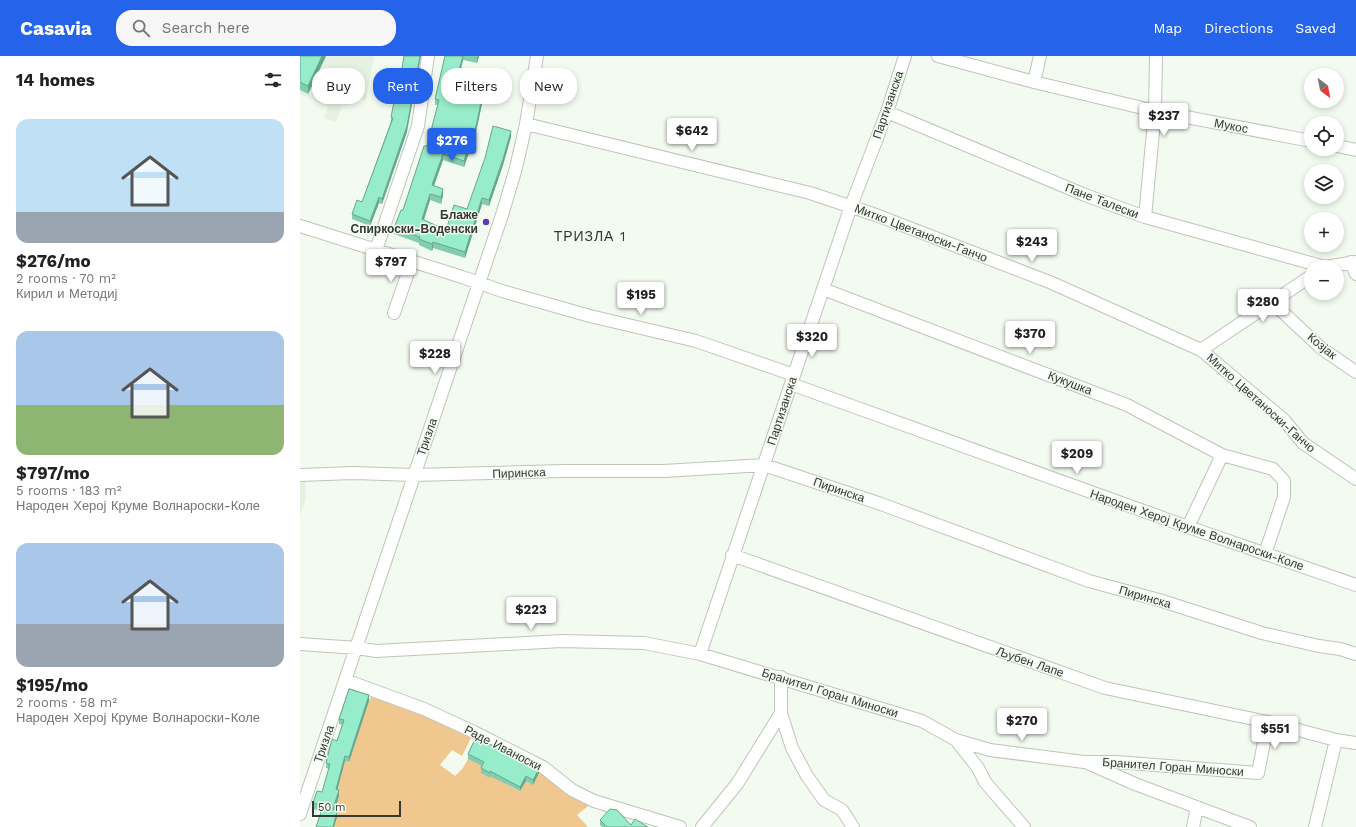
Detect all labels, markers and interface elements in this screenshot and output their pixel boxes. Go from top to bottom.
search box [116,10,396,46]
text: Casavia [20,17,92,40]
icon: search [130,17,152,39]
text: Search here [162,19,250,37]
text: Map [1154,20,1182,36]
text: Directions [1204,20,1273,36]
text: Saved [1295,20,1336,36]
chip: Buy [312,68,365,104]
chip: Rent [373,68,433,104]
chip: Filters [441,68,512,104]
chip: New [520,68,577,104]
north arrow [1304,68,1344,108]
map controls [1304,68,1344,300]
icon: filters [262,69,284,91]
street label: Партизанска [870,69,906,141]
text: 14 homes [16,70,95,90]
pin: $237 [1140,103,1188,137]
text: $237 [1148,108,1180,123]
street label: Мукос [1213,116,1249,136]
button: locate [1304,116,1344,156]
pin: $642 [668,118,716,152]
text: $642 [676,123,708,138]
pin: $276 [428,128,476,162]
text: $276 [436,133,468,148]
icon: home [114,145,186,217]
button: layers [1304,164,1344,204]
street label: Пане Талески [1063,181,1141,221]
street label: Митко Цветаноски-Ганчо [853,201,990,265]
place label: Блаже Спиркоски-Воденски [351,208,478,236]
button: + [1304,212,1344,252]
marker: Блаже Спиркоски-Воденски [481,217,491,227]
district label: ТРИЗЛА 1 [554,228,626,244]
pin: $243 [1008,229,1056,263]
text: $243 [1016,234,1048,249]
pin: $797 [367,249,415,283]
text: $276/mo [16,251,91,271]
text: $797 [375,254,407,269]
button: − [1304,260,1344,300]
text: 2 rooms · 70 m² [16,271,116,286]
pin: $195 [617,282,665,316]
text: Кирил и Методиј [16,286,117,301]
text: $195 [626,287,656,302]
pin: $280 [1239,289,1287,323]
text: $280 [1247,294,1279,309]
pin: $370 [1006,321,1054,355]
pin: $320 [788,324,836,358]
text: $370 [1014,326,1046,341]
text: $320 [796,329,828,344]
street label: Козјак [1305,330,1340,362]
pin: $228 [411,341,459,375]
text: $228 [419,346,451,361]
street label: Митко Цветаноски-Ганчо [1204,351,1318,456]
icon: home [114,357,186,429]
street label: Кукушка [1046,368,1094,398]
street label: Партизанска [764,375,800,447]
street label: Тризла [414,416,440,458]
pin: $209 [1053,441,1101,475]
text: $209 [1061,446,1093,461]
text: $797/mo [16,463,90,483]
street label: Пиринска [492,465,546,481]
street label: Пиринска [811,475,867,505]
text: 5 rooms · 183 m² [16,483,121,498]
street label: Народен Херој Круме Волнароски-Коле [1088,487,1306,573]
text: Народен Херој Круме Волнароски-Коле [16,498,260,513]
icon: home [114,569,186,641]
street label: Пиринска [1117,583,1173,611]
pin: $223 [507,597,555,631]
text: $223 [515,602,547,617]
street label: Љубен Лапе [994,644,1066,680]
street label: Бранител Горан Миноски [760,666,900,720]
text: $195/mo [16,675,88,695]
text: 2 rooms · 58 m² [16,695,117,710]
pin: $270 [998,708,1046,742]
text: Народен Херој Круме Волнароски-Коле [16,710,260,725]
text: $270 [1006,713,1038,728]
pin: $551 [1251,716,1299,750]
text: $551 [1260,721,1290,736]
street label: Тризла [311,723,337,765]
street label: Раде Иваноски [462,723,544,773]
street label: Бранител Горан Миноски [1102,755,1244,779]
scale bar [312,799,401,818]
text: 50 m [318,801,345,814]

